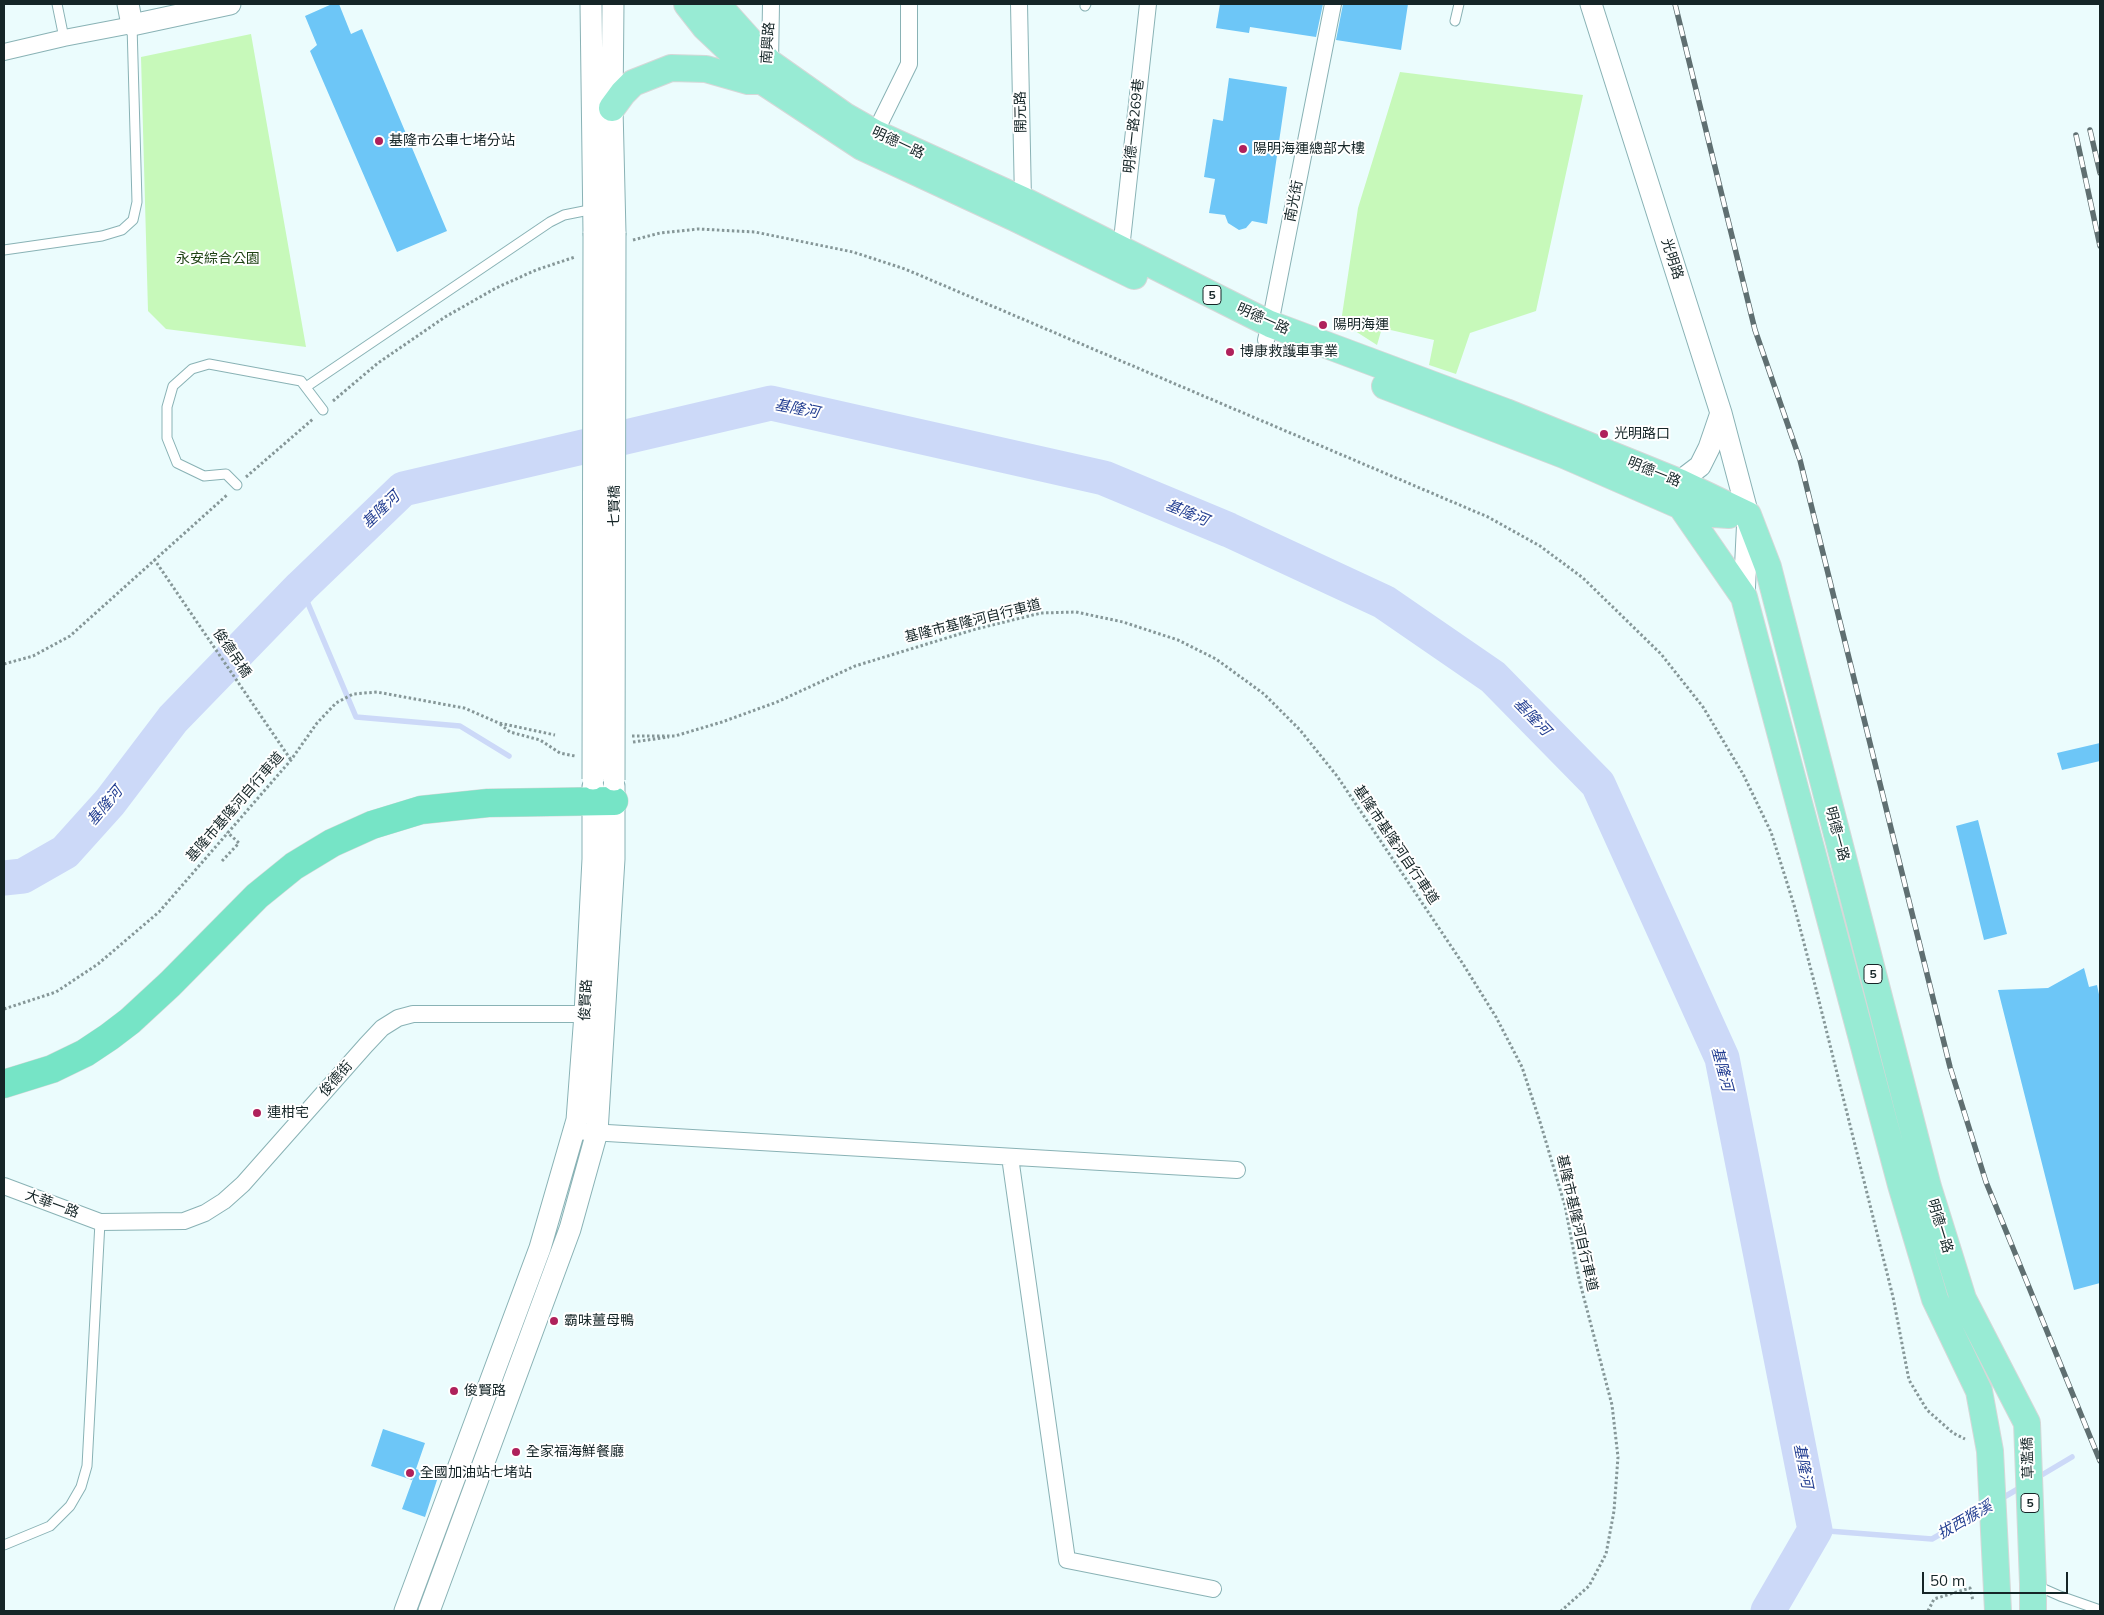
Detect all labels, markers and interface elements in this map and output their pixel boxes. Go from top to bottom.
street label: 南興路 [758,21,778,65]
street label: 明德一路269巷 [1121,78,1147,174]
street label: 開元路 [1012,91,1030,133]
street label: 明德一路 [869,124,927,162]
place label: 基隆市公車七堵分站 [389,133,515,149]
marker: 基隆市公車七堵分站 [373,135,385,147]
place label: 陽明海運總部大樓 [1253,141,1365,157]
marker: 陽明海運總部大樓 [1237,143,1249,155]
street label: 南光街 [1282,179,1306,223]
street label: 光明路 [1658,236,1686,282]
park label: 永安綜合公園 [176,251,260,267]
road number: 5 [1203,286,1221,304]
street label: 明德一路 [1234,300,1292,338]
place label: 陽明海運 [1333,317,1389,333]
marker: 陽明海運 [1317,319,1329,331]
place label: 博康救護車事業 [1240,344,1338,360]
marker: 博康救護車事業 [1224,346,1236,358]
water label: 基隆河 [773,396,821,422]
place label: 光明路口 [1614,426,1670,442]
marker: 光明路口 [1598,428,1610,440]
street label: 明德一路 [1625,454,1683,490]
street label: 七賢橋 [607,485,623,527]
water label: 基隆河 [359,488,403,532]
water label: 基隆河 [1163,496,1211,530]
street label: 基隆市基隆河自行車道 [903,596,1043,646]
street label: 俊德吊橋 [209,625,255,681]
water label: 基隆河 [1510,695,1554,739]
street label: 基隆市基隆河自行車道 [183,749,287,865]
street label: 基隆市基隆河自行車道 [1350,782,1442,908]
water label: 基隆河 [84,783,126,829]
street label: 明德一路 [1822,805,1852,863]
road number: 5 [1864,964,1882,984]
street label: 俊賢路 [577,979,595,1021]
water label: 基隆河 [1707,1045,1737,1093]
street label: 俊德街 [316,1058,356,1100]
place label: 連柑宅 [267,1105,309,1121]
marker: 連柑宅 [251,1107,263,1119]
street label: 基隆市基隆河自行車道 [1553,1153,1601,1293]
street label: 大華一路 [23,1187,81,1221]
street label: 明德一路 [1924,1197,1956,1255]
place label: 霸味薑母鴨 [564,1313,634,1329]
marker: 霸味薑母鴨 [548,1315,560,1327]
place label: 俊賢路 [464,1383,506,1399]
marker: 俊賢路 [448,1385,460,1397]
street label: 草濫橋 [2019,1437,2037,1479]
water label: 基隆河 [1790,1442,1816,1490]
place label: 全家福海鮮餐廳 [526,1444,624,1460]
marker: 全家福海鮮餐廳 [510,1446,522,1458]
place label: 全國加油站七堵站 [420,1465,532,1481]
marker: 全國加油站七堵站 [404,1467,416,1479]
road number: 5 [2021,1494,2039,1512]
water label: 拔西猴溪 [1935,1497,1995,1543]
scale bar [1924,1562,2070,1594]
text: 50 m [1930,1571,1965,1590]

